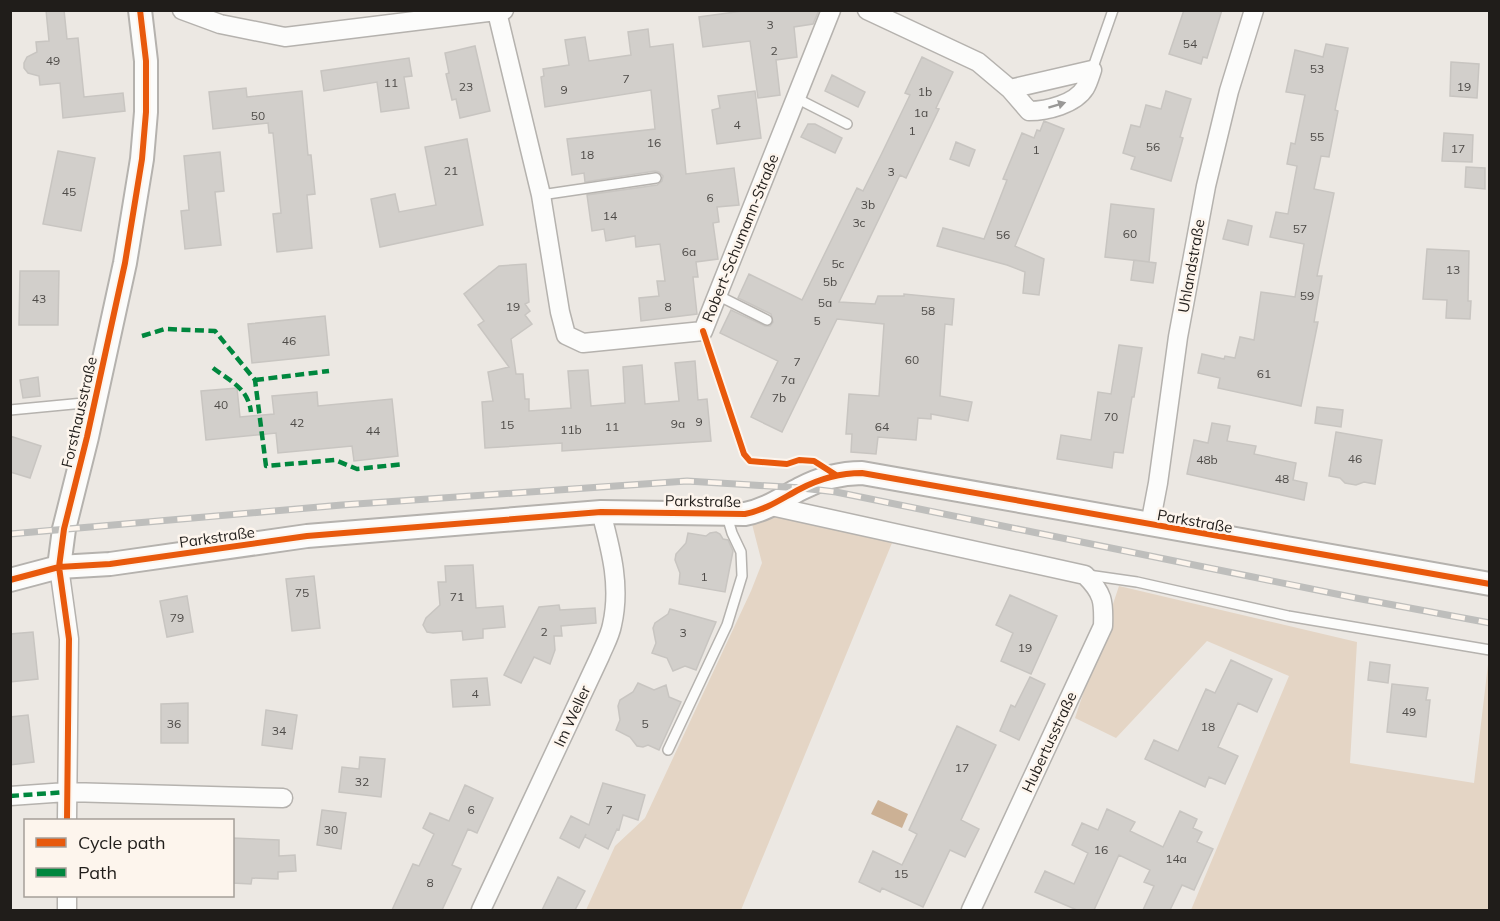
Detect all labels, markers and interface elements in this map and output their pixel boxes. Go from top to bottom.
house number: 3 [766,17,774,32]
house number: 54 [1183,36,1197,51]
house number: 2 [770,43,778,58]
house number: 49 [46,53,60,68]
house number: 53 [1310,61,1324,76]
house number: 7 [622,71,630,86]
house number: 11 [384,75,398,90]
house number: 23 [459,79,473,94]
house number: 19 [1457,79,1471,94]
house number: 9 [560,82,568,97]
house number: 1b [918,84,932,99]
one-way arrow [1048,100,1066,109]
house number: 1a [914,105,928,120]
house number: 50 [251,108,265,123]
house number: 4 [733,117,741,132]
house number: 1 [908,123,916,138]
house number: 55 [1310,129,1324,144]
house number: 16 [647,135,661,150]
house number: 56 [1146,139,1160,154]
house number: 17 [1451,141,1465,156]
house number: 1 [1032,142,1040,157]
house number: 18 [580,147,594,162]
street label: Robert-Schumann-Straße [698,151,782,325]
house number: 21 [444,163,458,178]
house number: 3 [887,164,895,179]
house number: 45 [62,184,76,199]
house number: 6 [706,190,714,205]
house number: 3b [861,197,875,212]
house number: 14 [603,208,617,223]
house number: 3c [852,215,866,230]
street label: Uhlandstraße [1173,218,1209,314]
house number: 57 [1293,221,1307,236]
house number: 60 [1123,226,1137,241]
house number: 56 [996,227,1010,242]
house number: 6a [682,244,696,259]
house number: 5c [831,256,845,271]
house number: 13 [1446,262,1460,277]
house number: 5b [823,274,837,289]
house number: 59 [1300,288,1314,303]
house number: 43 [32,291,46,306]
house number: 5a [818,295,832,310]
house number: 19 [506,299,520,314]
house number: 8 [664,299,672,314]
house number: 58 [921,303,935,318]
house number: 5 [813,313,821,328]
house number: 46 [282,333,296,348]
house number: 60 [905,352,919,367]
house number: 7 [793,354,801,369]
street label: Forsthausstraße [57,355,101,469]
house number: 61 [1257,366,1271,381]
house number: 7a [781,372,795,387]
house number: 7b [772,390,786,405]
house number: 40 [214,397,228,412]
house number: 70 [1104,409,1118,424]
house number: 9 [695,414,703,429]
house number: 42 [290,415,304,430]
house number: 9a [671,416,685,431]
house number: 15 [500,417,514,432]
house number: 11 [605,419,619,434]
house number: 64 [875,419,889,434]
house number: 11b [560,422,582,437]
house number: 44 [366,423,380,438]
house number: 46 [1348,451,1362,466]
house number: 48b [1196,452,1218,467]
house number: 48 [1275,471,1289,486]
street label: Parkstraße [665,491,741,511]
street label: Parkstraße [1156,505,1234,537]
street label: Parkstraße [178,522,256,552]
house number: 1 [700,569,708,584]
house number: 75 [295,585,309,600]
house number: 71 [450,589,464,604]
house number: 79 [170,610,184,625]
house number: 2 [540,624,548,639]
house number: 3 [679,625,687,640]
house number: 19 [1018,640,1032,655]
street label: Im Weller [550,682,595,750]
house number: 4 [471,686,479,701]
street label: Hubertusstraße [1017,689,1081,795]
house number: 49 [1402,704,1416,719]
house number: 36 [167,716,181,731]
house number: 5 [641,716,649,731]
house number: 18 [1201,719,1215,734]
house number: 34 [272,723,286,738]
house number: 17 [955,760,969,775]
house number: 32 [355,774,369,789]
house number: 6 [467,802,475,817]
house number: 7 [605,802,613,817]
legend [24,819,234,897]
house number: 30 [324,822,338,837]
text: Cycle path [78,831,165,854]
house number: 16 [1094,842,1108,857]
house number: 14a [1165,851,1187,866]
text: Path [78,861,117,884]
house number: 15 [894,866,908,881]
house number: 8 [426,875,434,890]

